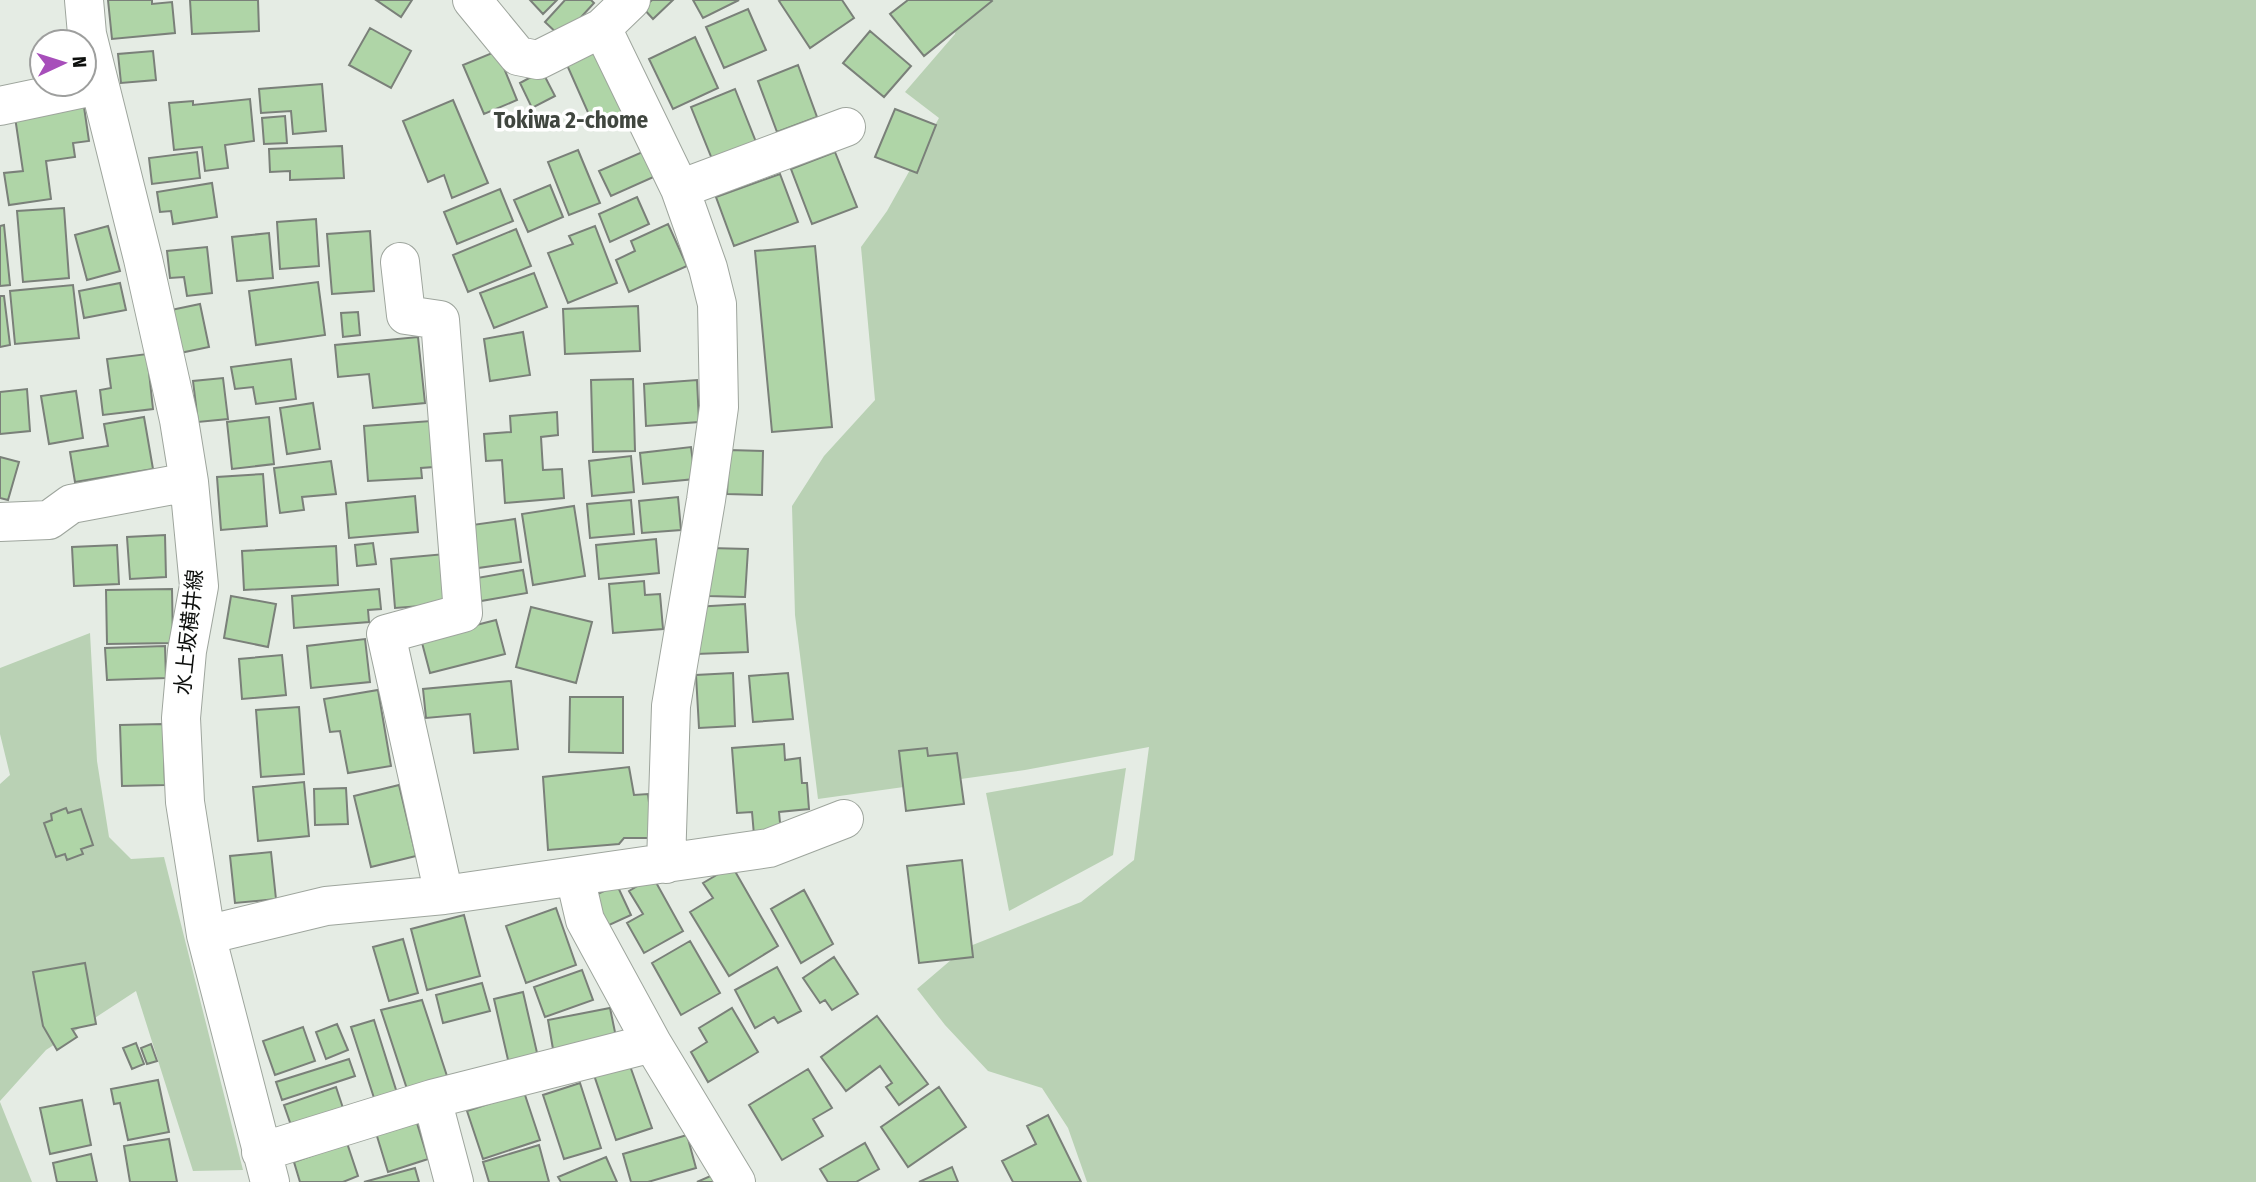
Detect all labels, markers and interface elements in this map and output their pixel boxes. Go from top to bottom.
north arrow [28,28,98,98]
text: N [68,55,91,68]
district label: Tokiwa 2-chome [494,106,649,134]
street label: 水上坂横井線 [169,568,209,696]

